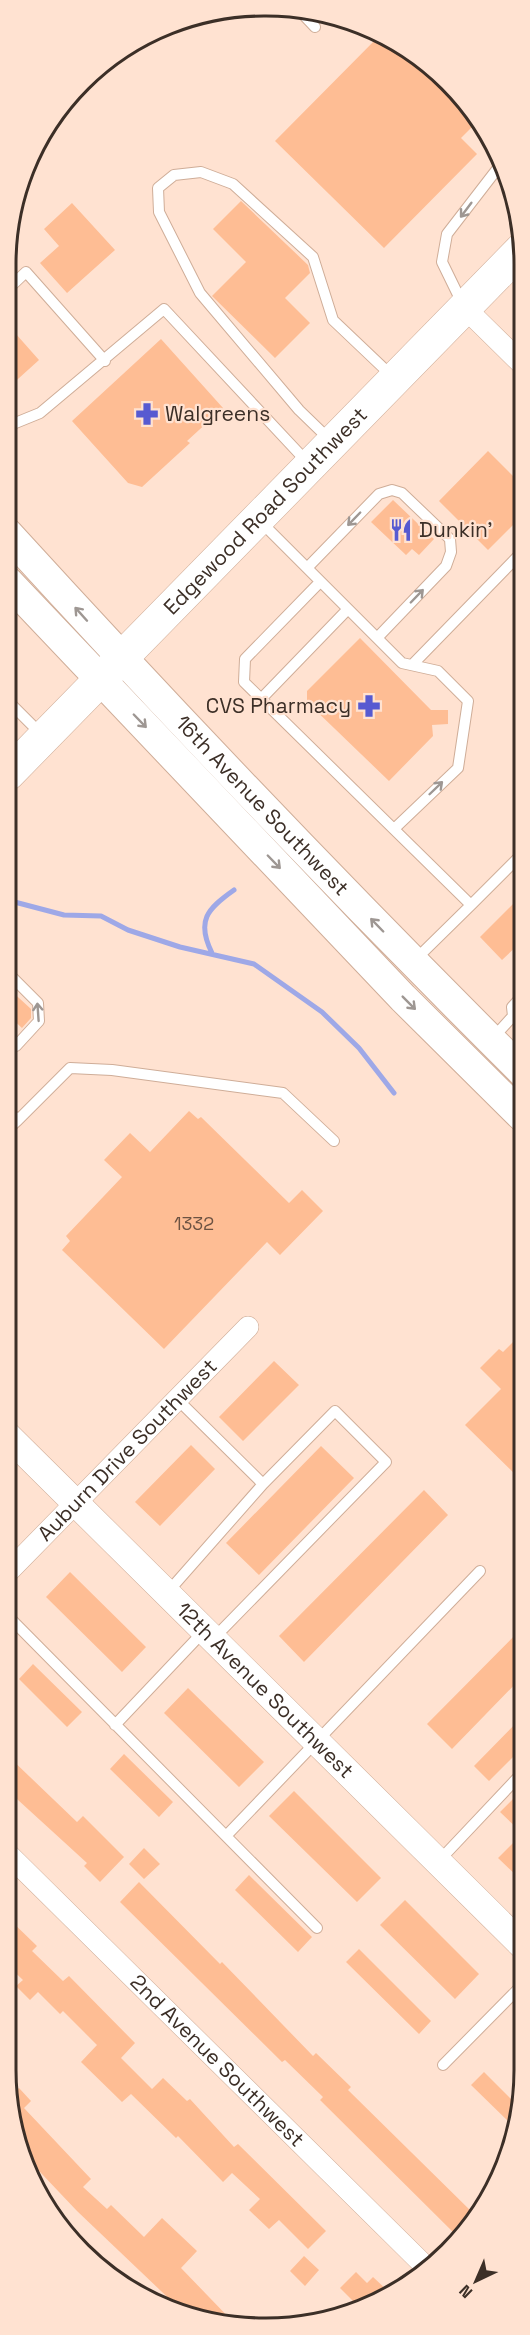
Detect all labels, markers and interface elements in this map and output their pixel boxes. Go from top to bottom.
one-way arrow [459,202,472,218]
place label: Walgreens [165,400,270,427]
pharmacy icon: Walgreens [134,401,160,427]
street label: Edgewood Road Southwest [157,401,373,620]
one-way arrow [347,511,362,526]
place label: Dunkin' [419,516,493,543]
restaurant icon: Dunkin' [388,517,414,543]
one-way arrow [410,588,425,603]
one-way arrow [74,607,88,622]
place label: CVS Pharmacy [206,692,351,719]
pharmacy icon: CVS Pharmacy [356,693,382,719]
street label: 16th Avenue Southwest [170,709,355,901]
one-way arrow [133,714,147,729]
one-way arrow [429,781,444,796]
one-way arrow [267,855,282,870]
one-way arrow [370,917,385,932]
one-way arrow [402,996,417,1011]
one-way arrow [32,1003,43,1022]
house number: 1332 [174,1212,214,1235]
street label: Auburn Drive Southwest [32,1353,222,1547]
street label: 12th Avenue Southwest [171,1596,360,1784]
street label: 2nd Avenue Southwest [125,1968,311,2152]
north arrow [446,2251,506,2311]
text: N [455,2280,477,2303]

